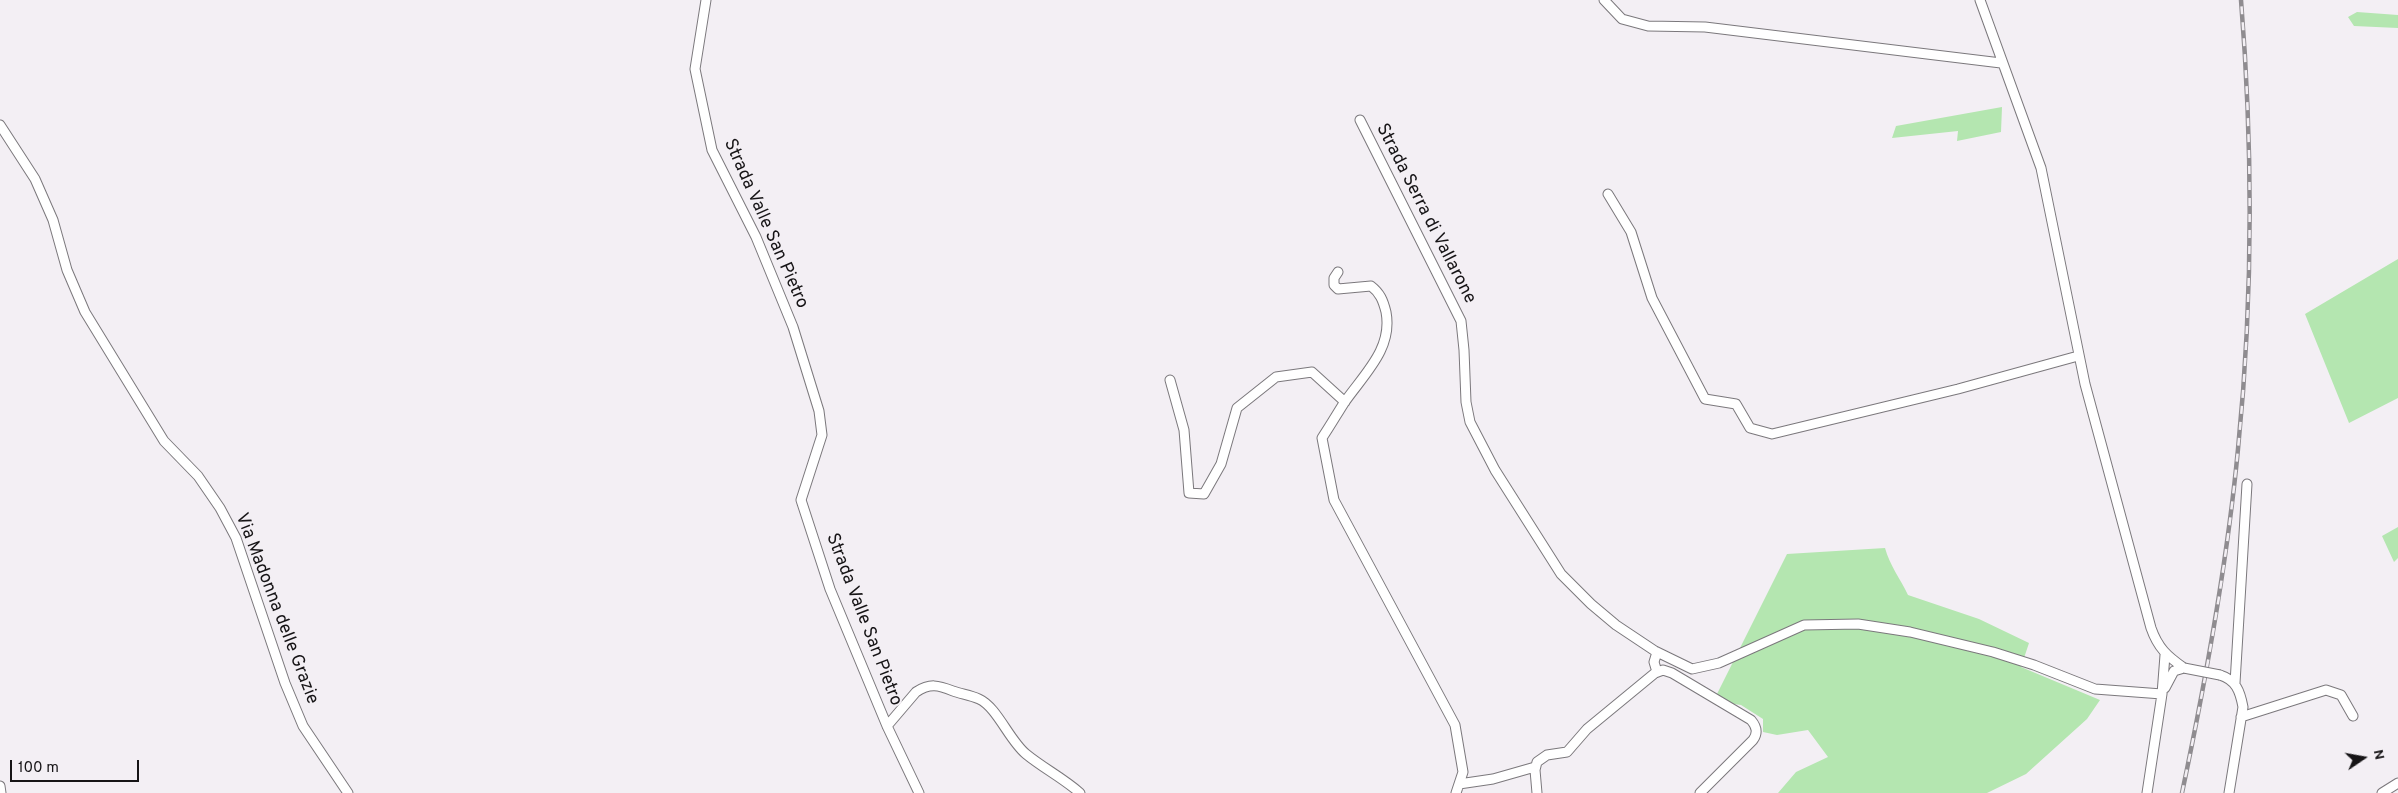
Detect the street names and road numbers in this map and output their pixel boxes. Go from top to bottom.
street label: Strada Serra di Vallarone [1370,120,1480,308]
street label: Strada Valle San Pietro [718,136,812,312]
street label: Via Madonna delle Grazie [230,510,322,708]
street label: Strada Valle San Pietro [820,531,906,709]

